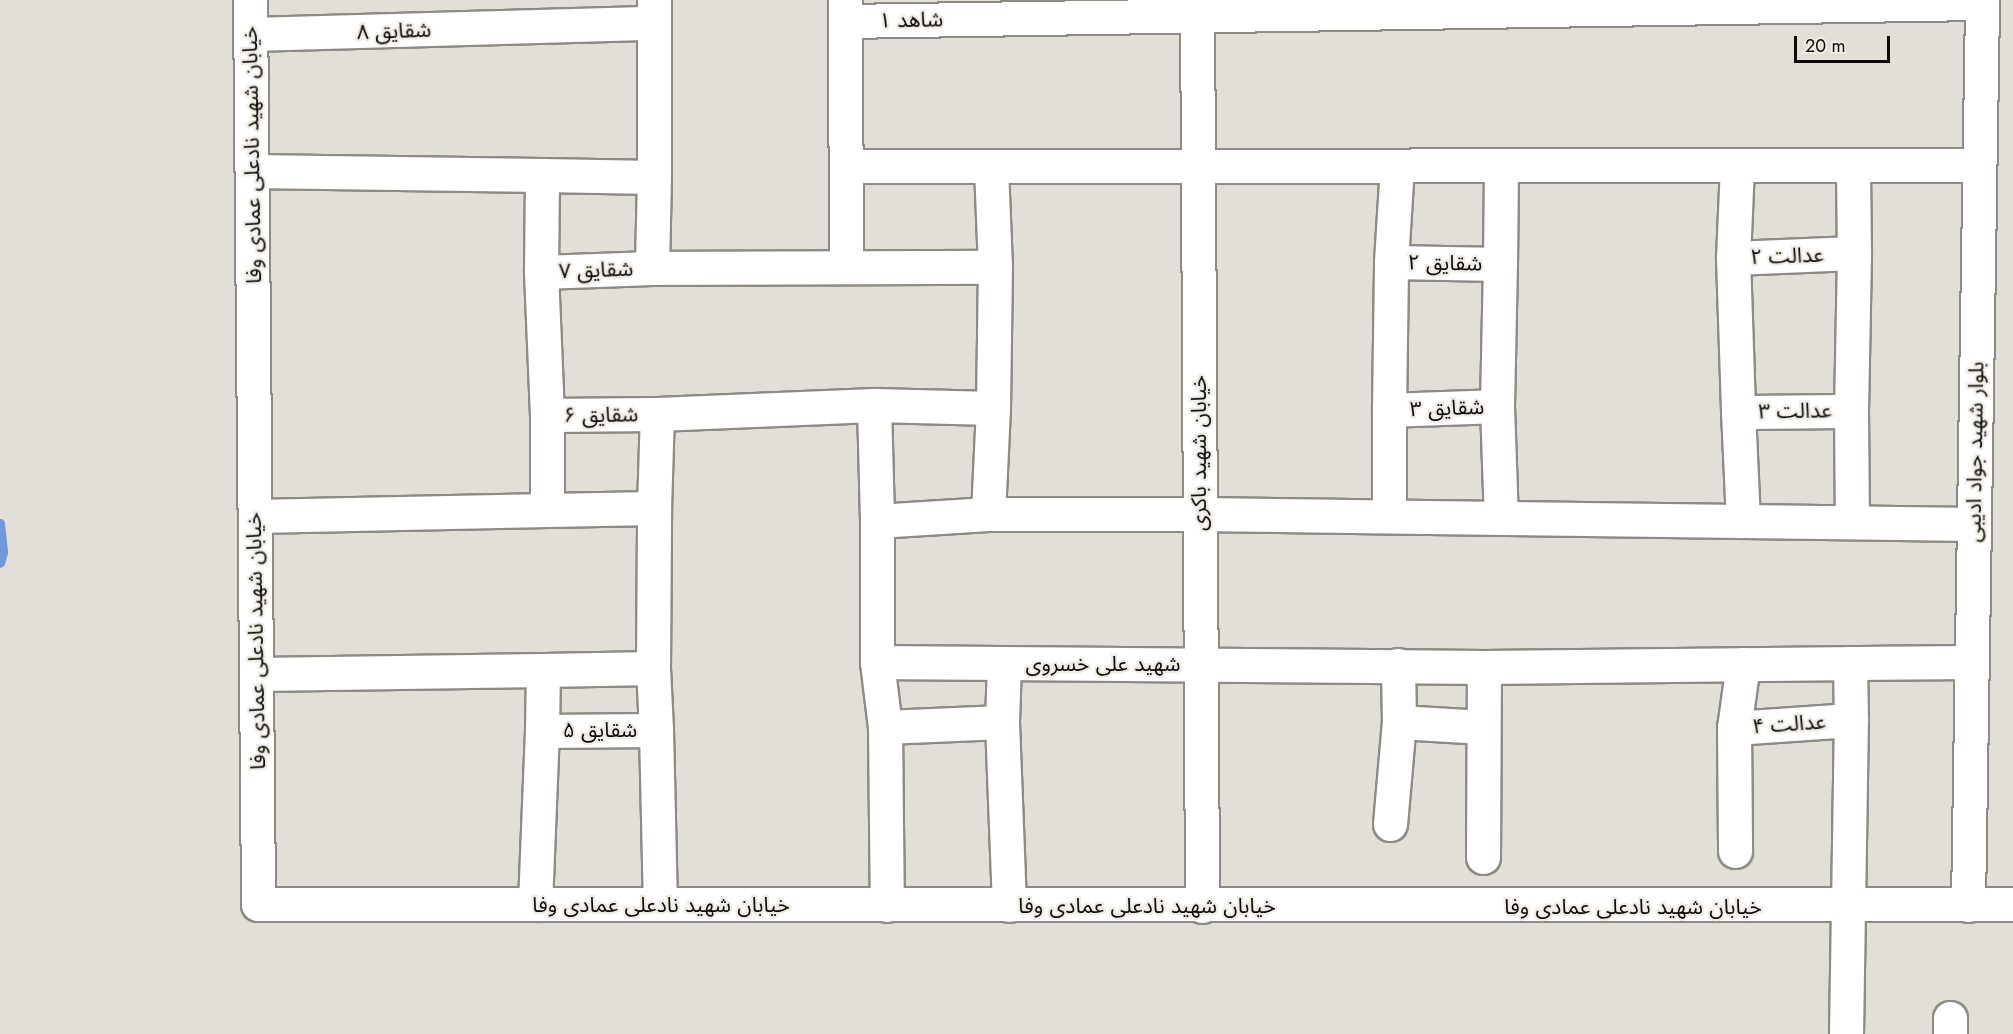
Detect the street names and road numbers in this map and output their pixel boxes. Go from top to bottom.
street label: شاهد ۱ [879,7,943,33]
street label: شقایق ۸ [356,17,432,45]
street label: خیابان شهید نادعلی عمادی وفا [237,26,267,284]
street label: عدالت ۲ [1750,242,1824,270]
street label: شقایق ۲ [1408,250,1482,276]
street label: شقایق ۷ [558,256,634,284]
street label: بلوار شهید جواد ادیبی [1961,361,1989,543]
street label: خیابان شهید باکری [1186,375,1212,531]
street label: شقایق ۳ [1409,394,1485,422]
street label: عدالت ۳ [1758,398,1832,424]
street label: شقایق ۶ [564,402,638,428]
street label: خیابان شهید نادعلی عمادی وفا [241,512,271,770]
street label: شهید علی خسروی [1026,651,1180,677]
street label: عدالت ۴ [1751,709,1827,739]
street label: شقایق ۵ [563,717,637,743]
street label: خیابان شهید نادعلی عمادی وفا [532,892,790,918]
street label: خیابان شهید نادعلی عمادی وفا [1018,893,1276,919]
street label: خیابان شهید نادعلی عمادی وفا [1504,894,1762,920]

